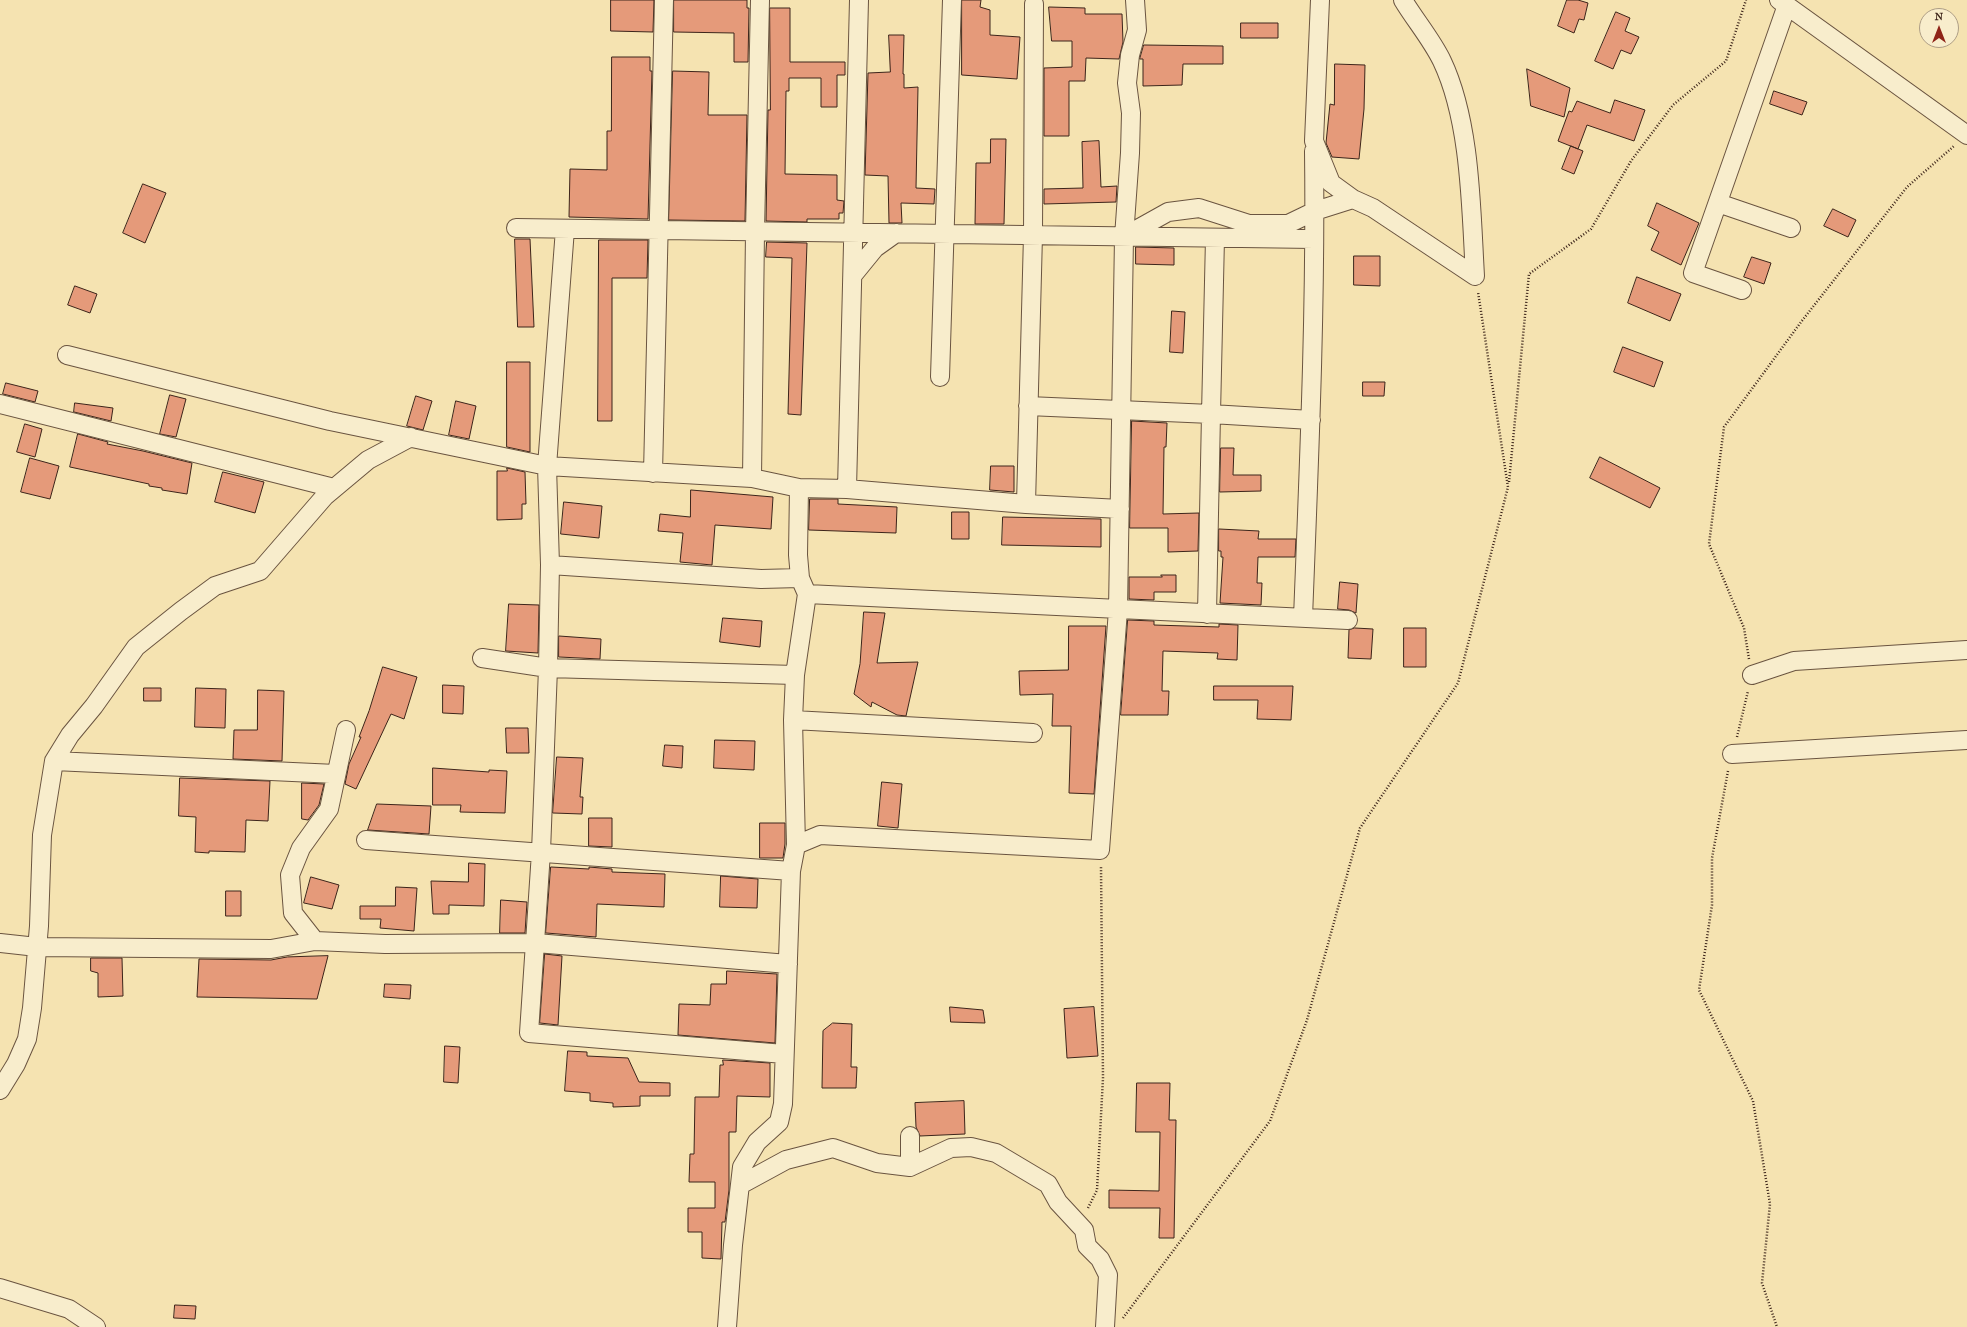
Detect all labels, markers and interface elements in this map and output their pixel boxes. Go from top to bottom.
north arrow [1919,8,1959,48]
text: N [1935,10,1943,23]

